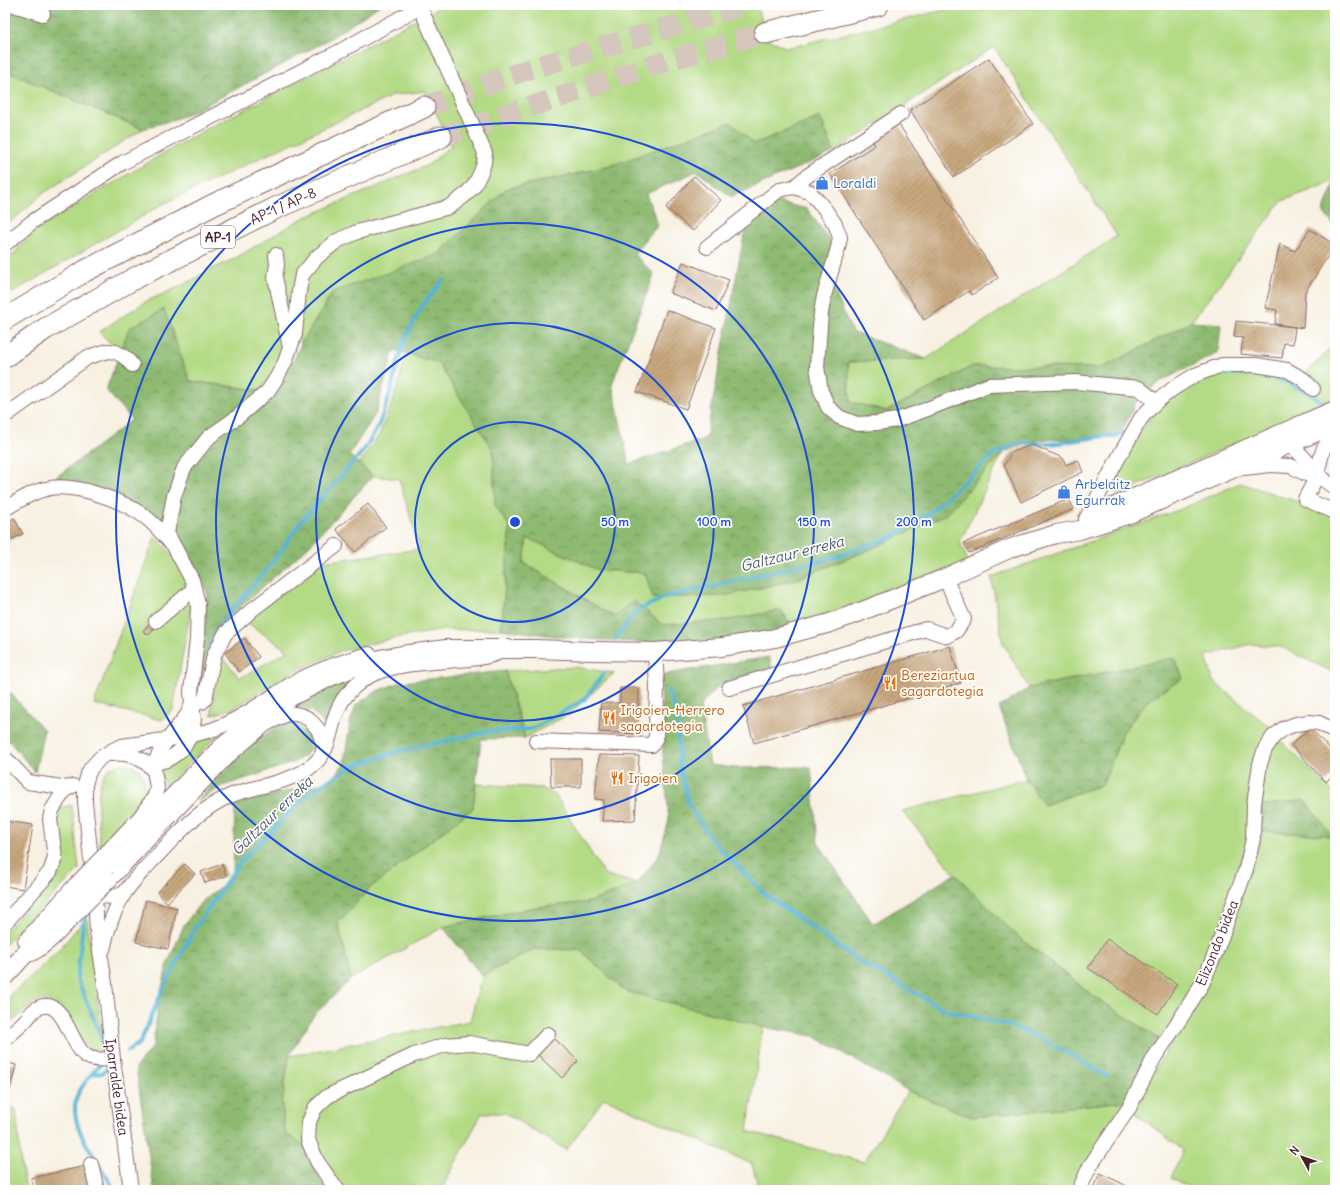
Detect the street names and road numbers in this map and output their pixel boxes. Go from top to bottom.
street label: AP-1 / AP-8 [247,183,319,229]
road number: AP-1 [201,226,235,248]
street label: Elizondo bidea [1192,897,1242,989]
street label: Iparralde bidea [101,1037,133,1137]

